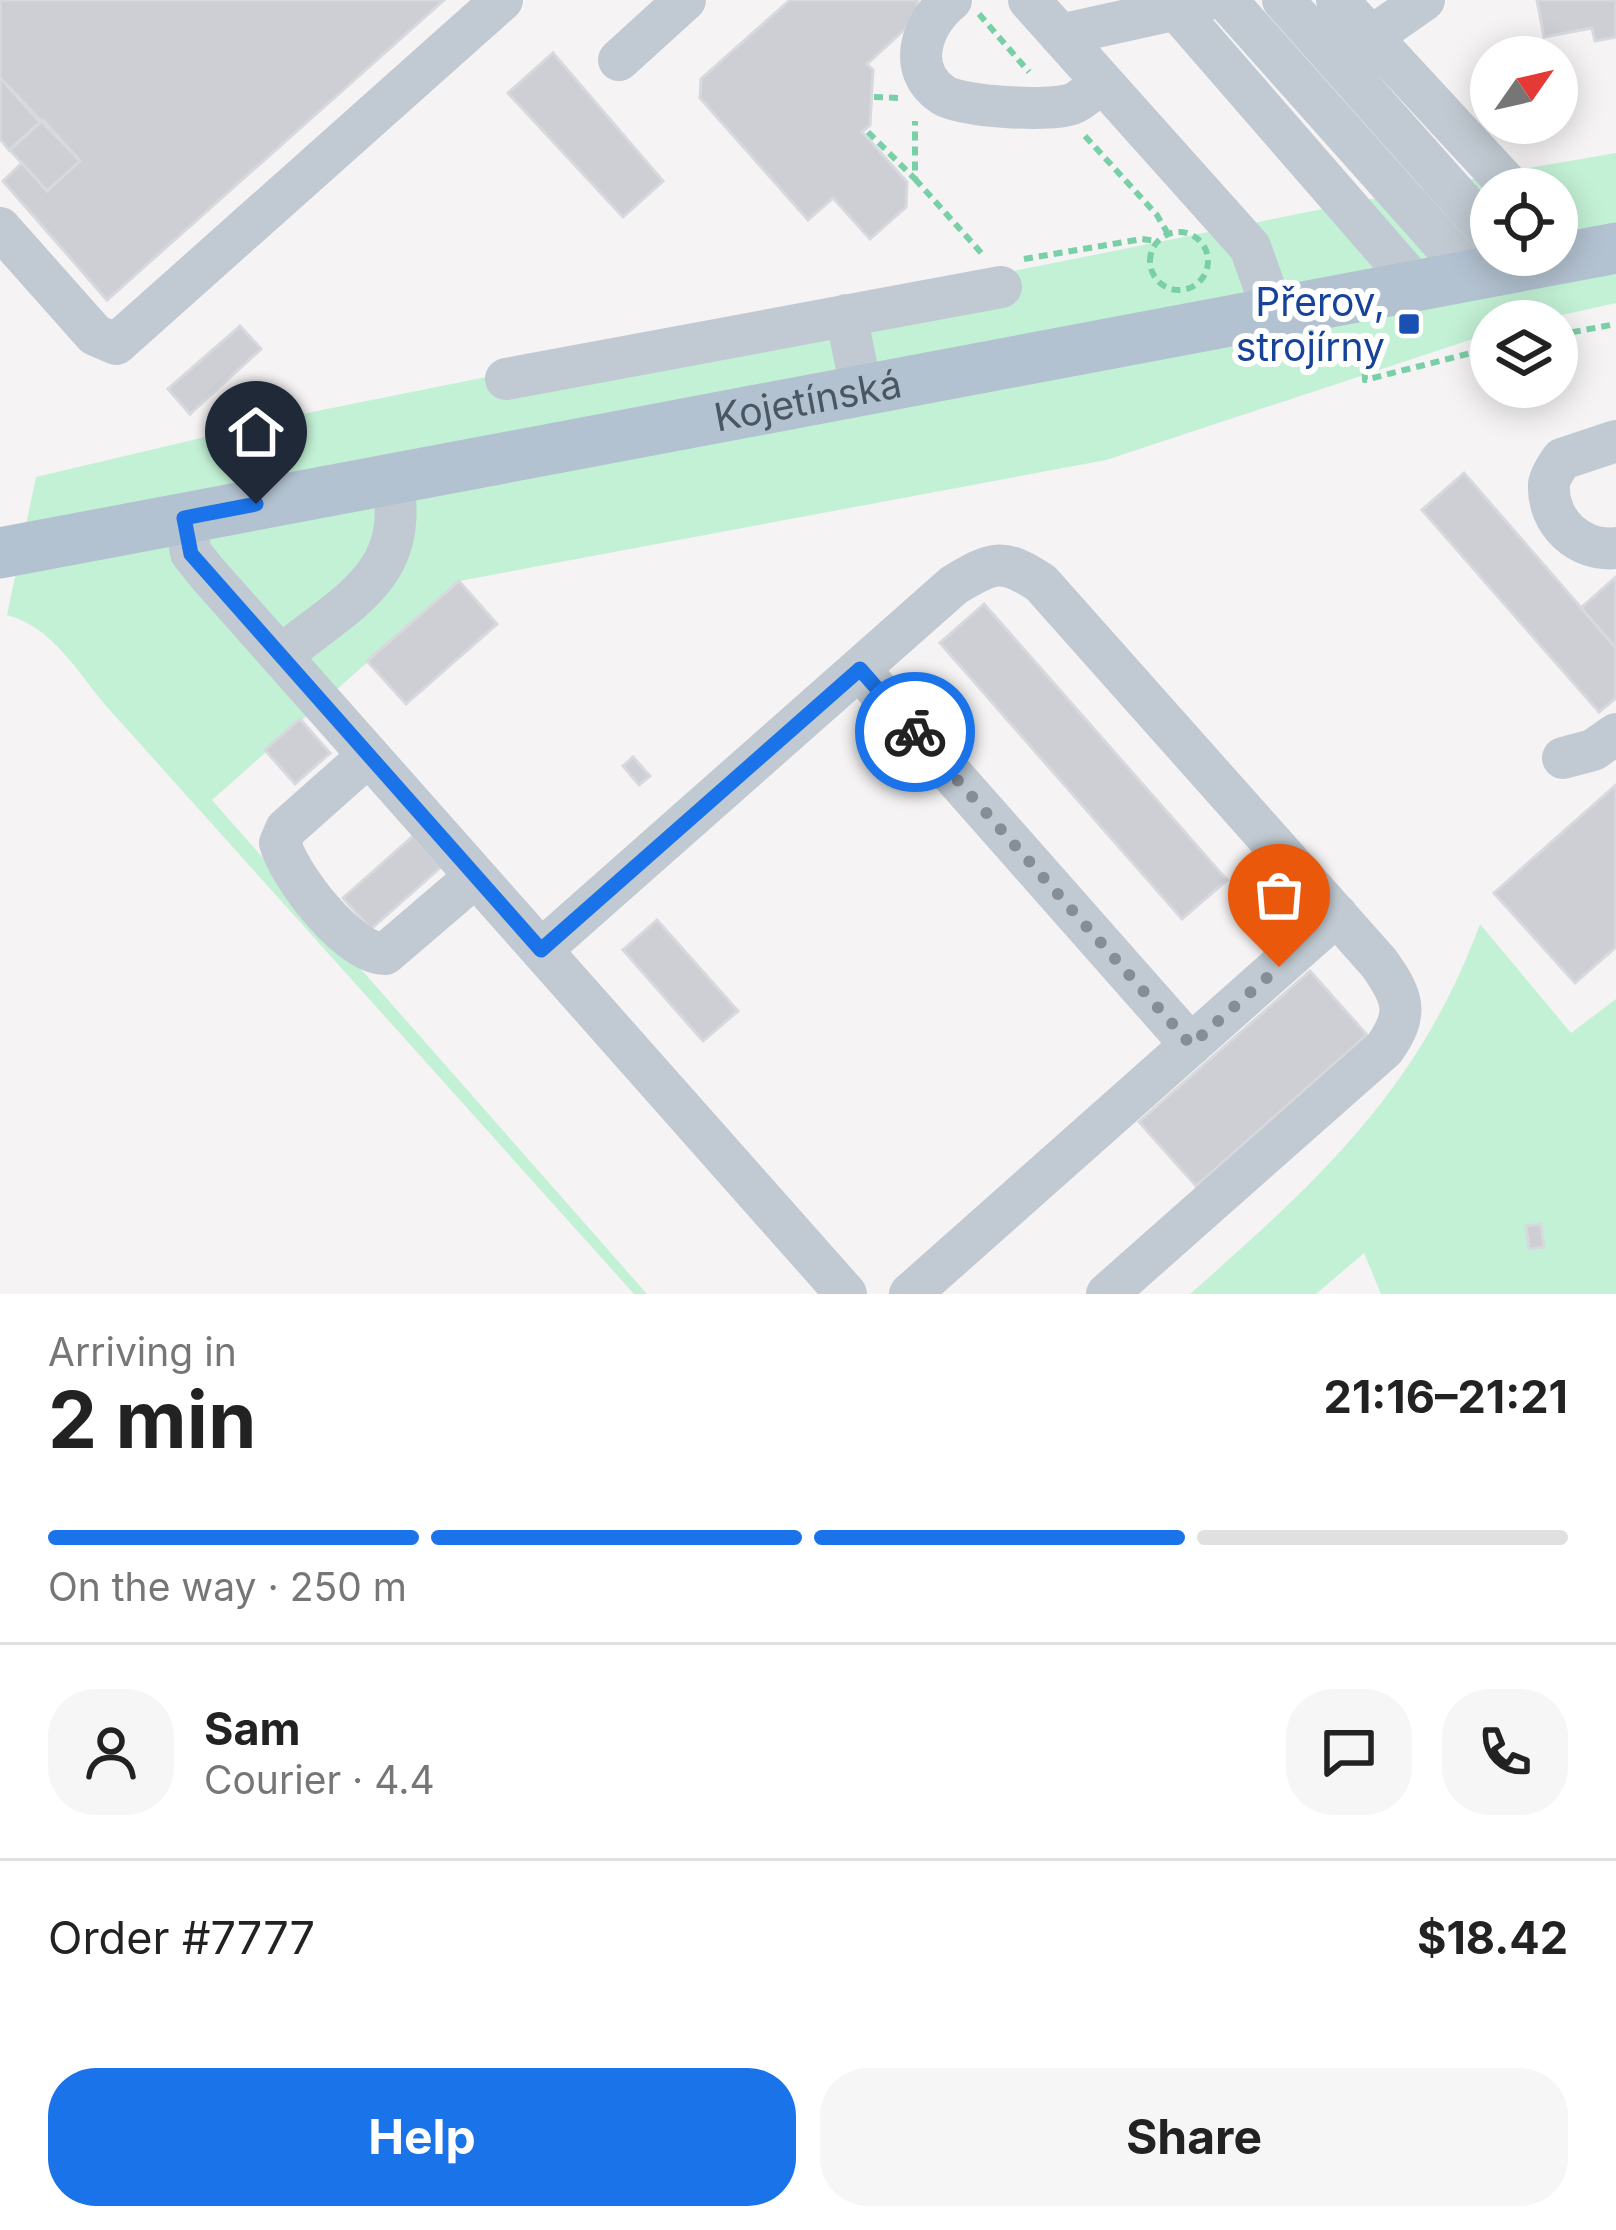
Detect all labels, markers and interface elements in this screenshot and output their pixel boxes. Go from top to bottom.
north arrow [1470,36,1578,144]
map controls [1470,36,1578,408]
button: locate [1470,168,1578,276]
place label: Přerov, strojírny [1236,278,1385,370]
button: layers [1470,300,1578,408]
marker: Přerov, strojírny [1396,311,1422,337]
street label: Kojetínská [710,359,905,441]
pin [205,381,307,504]
icon: home [223,399,289,465]
courier [855,672,975,792]
icon: bike [882,699,948,765]
pin [1228,844,1330,967]
icon: bag [1246,862,1312,928]
text: Arriving in [48,1328,237,1375]
text: 21:16–21:21 [1324,1369,1568,1424]
text: 2 min [48,1372,256,1467]
text: On the way · 250 m [48,1563,407,1610]
button: person [48,1689,174,1815]
button: chat [1286,1689,1412,1815]
button: phone [1442,1689,1568,1815]
text: Sam [204,1701,301,1756]
text: Courier · 4.4 [204,1756,435,1803]
text: Order #7777 [48,1910,315,1965]
text: $18.42 [1417,1910,1568,1965]
button: Help [48,2068,796,2206]
button: Share [820,2068,1568,2206]

